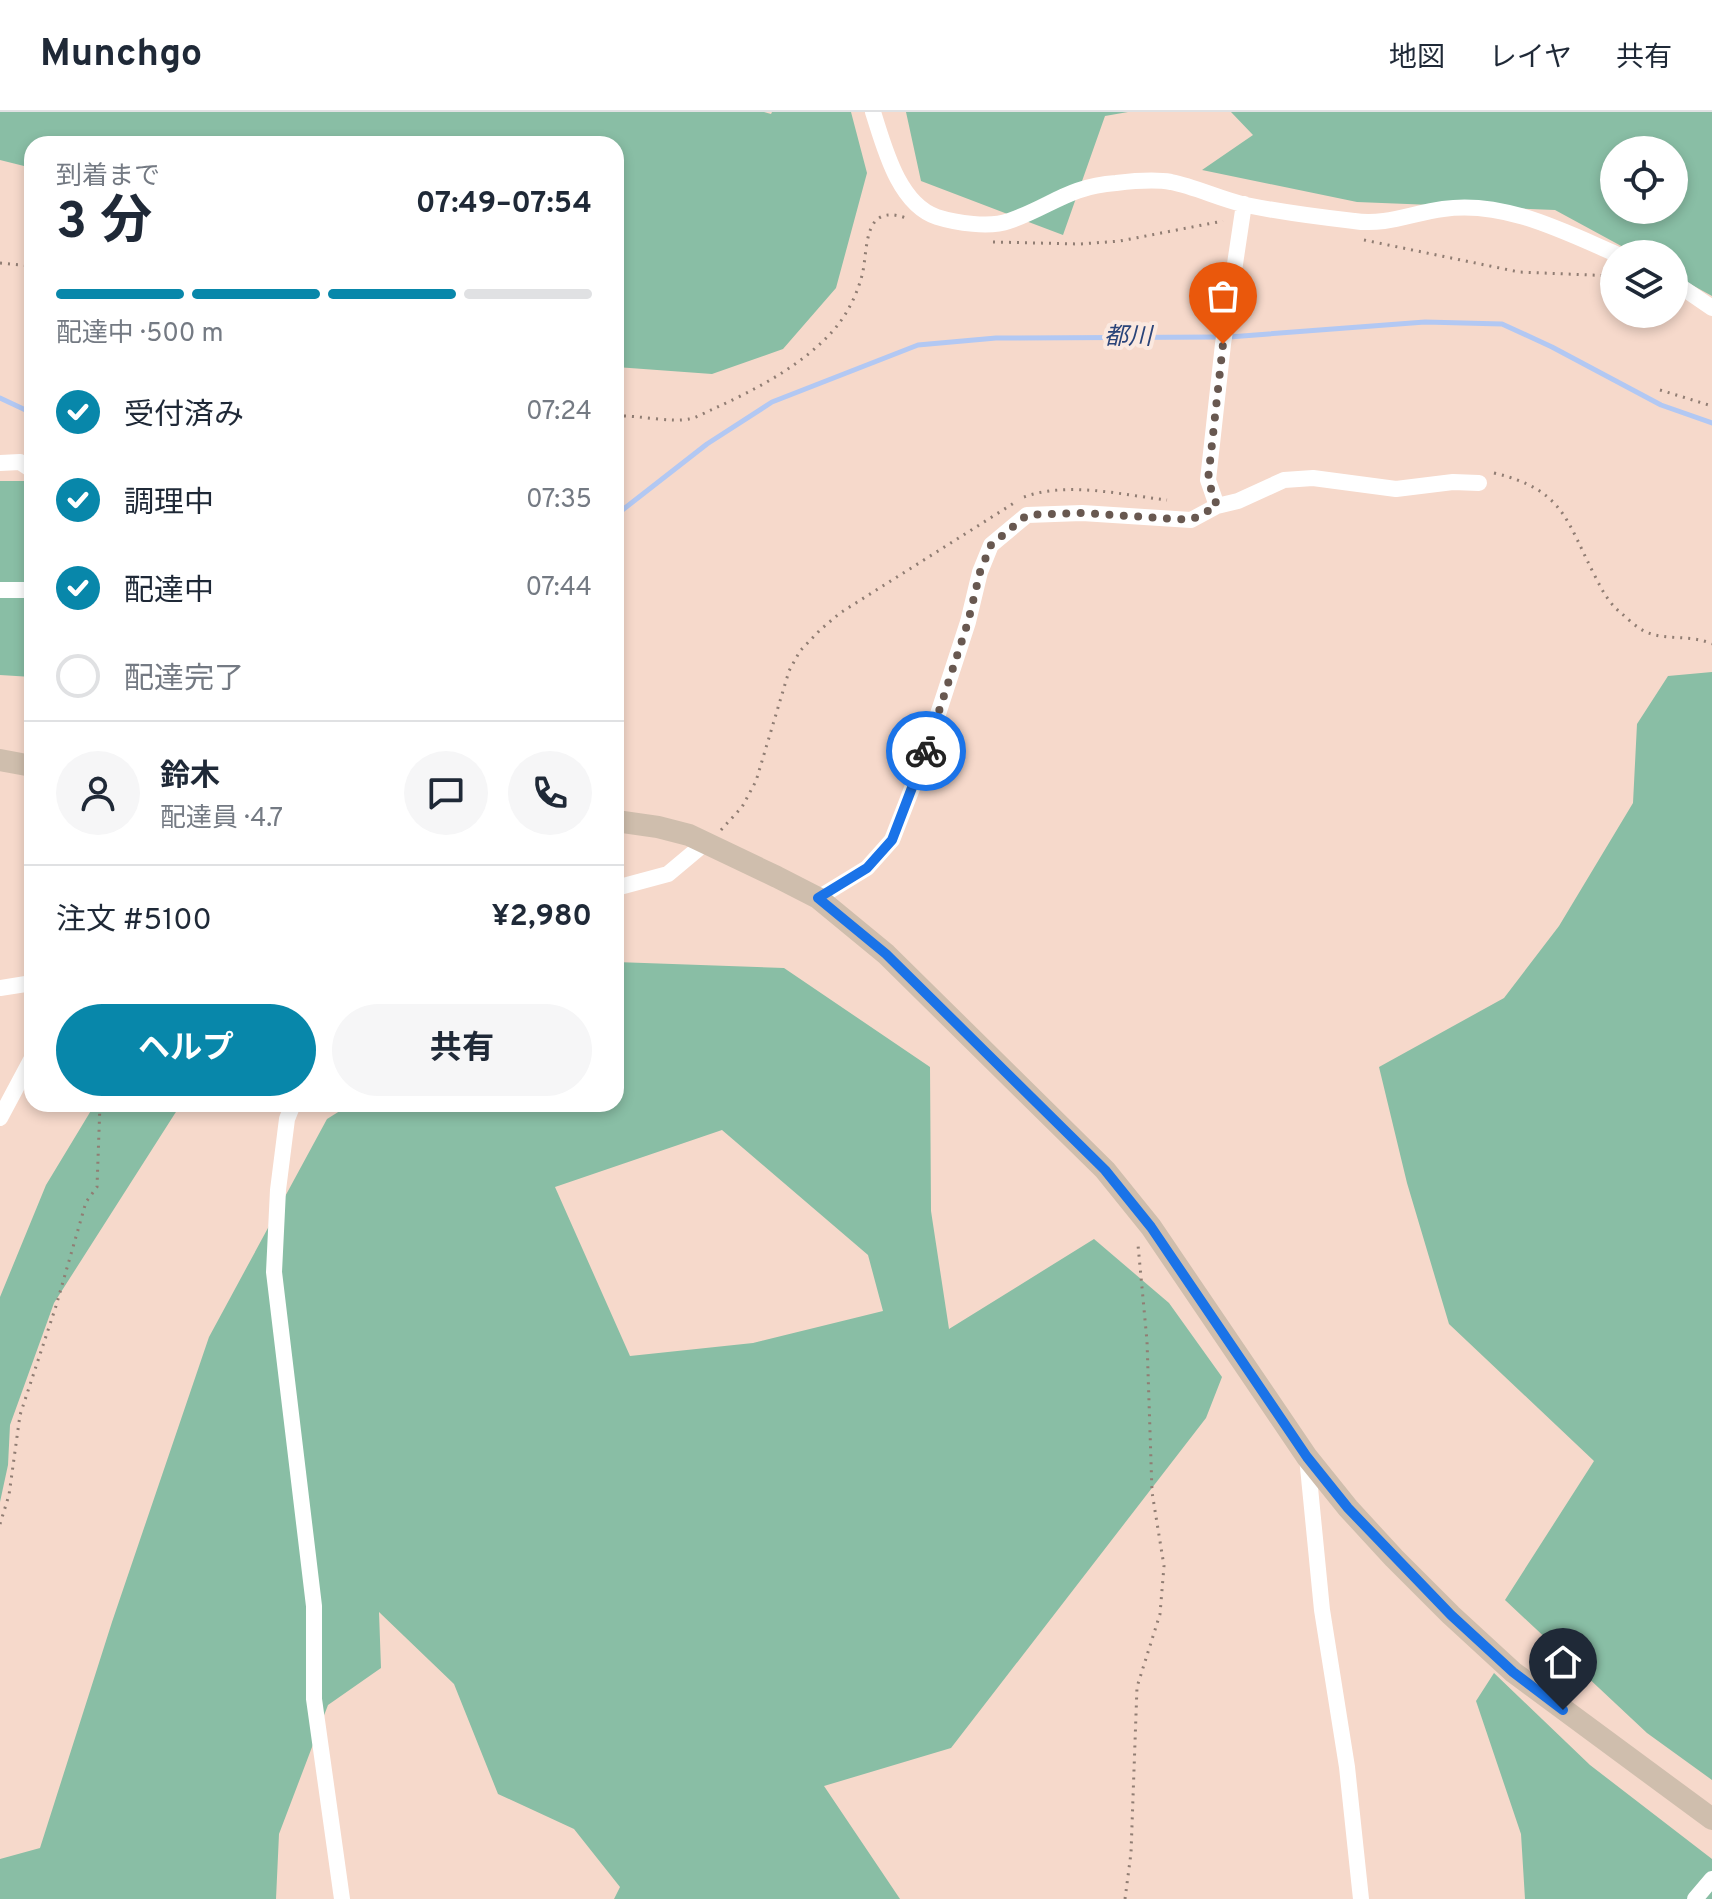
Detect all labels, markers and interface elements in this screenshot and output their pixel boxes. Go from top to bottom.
text: Munchgo [40,31,202,80]
text: 地図 [1389,41,1445,77]
text: レイヤ [1489,41,1572,77]
text: 共有 [1616,41,1672,77]
map controls [1600,136,1688,328]
button: locate [1600,136,1688,224]
text: 到着まで [56,161,160,194]
text: 07:49–07:54 [416,186,592,223]
text: 3 分 [56,191,152,257]
button: layers [1600,240,1688,328]
pin [1189,262,1257,344]
icon: bag [1201,274,1245,318]
text: 配達中 · 500 m [56,318,224,351]
water label: 都川 [1104,323,1155,353]
icon: check [56,390,100,434]
text: 07:24 [526,396,592,429]
text: 受付済み [124,398,244,435]
icon: check [56,478,100,522]
text: 07:35 [526,484,592,517]
text: 調理中 [124,486,214,523]
icon: check [56,566,100,610]
text: 07:44 [525,572,592,605]
text: 配達中 [124,574,214,611]
text: 配達完了 [124,662,244,699]
courier [886,711,966,791]
icon: bike [904,729,948,773]
button: person [56,751,140,835]
button: chat [404,751,488,835]
button: phone [508,751,592,835]
text: 鈴木 [160,759,220,796]
text: 配達員 · 4.7 [160,803,283,836]
text: ¥2,980 [491,899,592,936]
text: 注文 #5100 [56,903,212,940]
button: ヘルプ [56,1004,316,1096]
button: 共有 [332,1004,592,1096]
pin [1529,1628,1597,1710]
icon: home [1541,1640,1585,1684]

